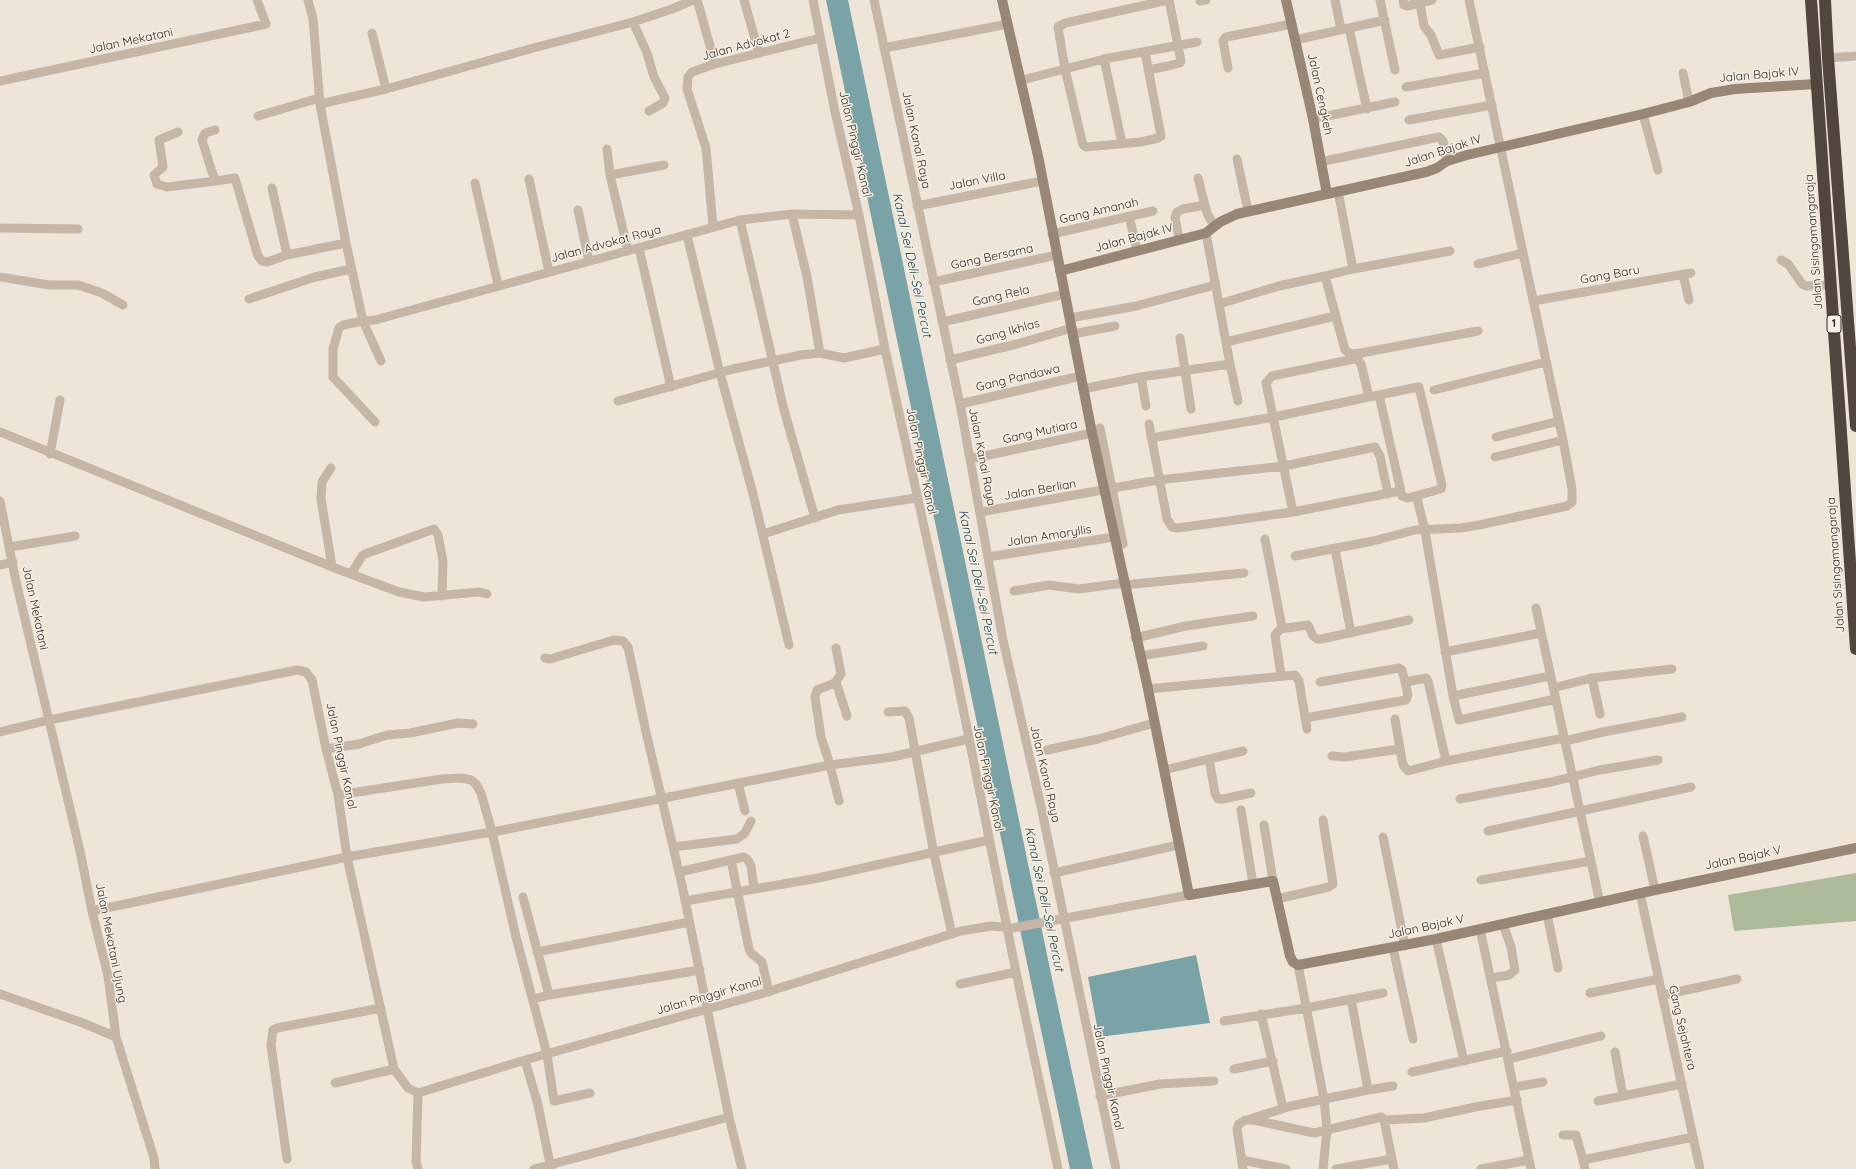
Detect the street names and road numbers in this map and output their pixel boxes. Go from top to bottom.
street label: Jalan Mekatani [88,25,174,57]
street label: Jalan Advokat 2 [700,26,792,64]
street label: Jalan Cengkeh [1304,52,1336,136]
street label: Jalan Bajak IV [1718,64,1800,86]
street label: Jalan Pinggir Kanal [836,89,874,199]
street label: Jalan Kanal Raya [899,90,933,190]
street label: Jalan Bajak IV [1402,132,1484,170]
street label: Jalan Villa [947,168,1007,194]
street label: Jalan Sisingamangaraja [1802,174,1826,310]
street label: Gang Amanah [1058,195,1140,227]
street label: Jalan Bajak IV [1093,221,1175,255]
street label: Jalan Advokat Raya [549,222,663,266]
street label: Gang Bersama [949,241,1035,273]
street label: Gang Baru [1579,263,1641,287]
street label: Gang Rela [971,282,1031,310]
road number: 1 [1827,315,1841,333]
street label: Gang Ikhlas [975,316,1041,348]
street label: Gang Pandawa [975,361,1061,395]
street label: Jalan Pinggir Kanal [903,406,939,516]
street label: Jalan Kanal Raya [965,407,999,507]
street label: Gang Mutiara [1001,417,1079,447]
street label: Jalan Berlian [1003,477,1077,503]
street label: Jalan Sisingamangaraja [1824,497,1848,633]
street label: Jalan Amaryllis [1006,522,1092,550]
street label: Jalan Mekatani [19,565,51,651]
street label: Jalan Pinggir Kanal [323,701,359,811]
street label: Jalan Pinggir Kanal [970,723,1006,833]
street label: Jalan Kanal Raya [1027,724,1063,824]
street label: Jalan Bajak V [1704,843,1782,873]
street label: Jalan Mekatani Ujung [92,882,130,1004]
street label: Jalan Bajak V [1387,912,1465,942]
street label: Jalan Pinggir Kanal [655,974,763,1018]
street label: Gang Sejahtera [1665,984,1699,1072]
street label: Jalan Pinggir Kanal [1090,1022,1126,1132]

